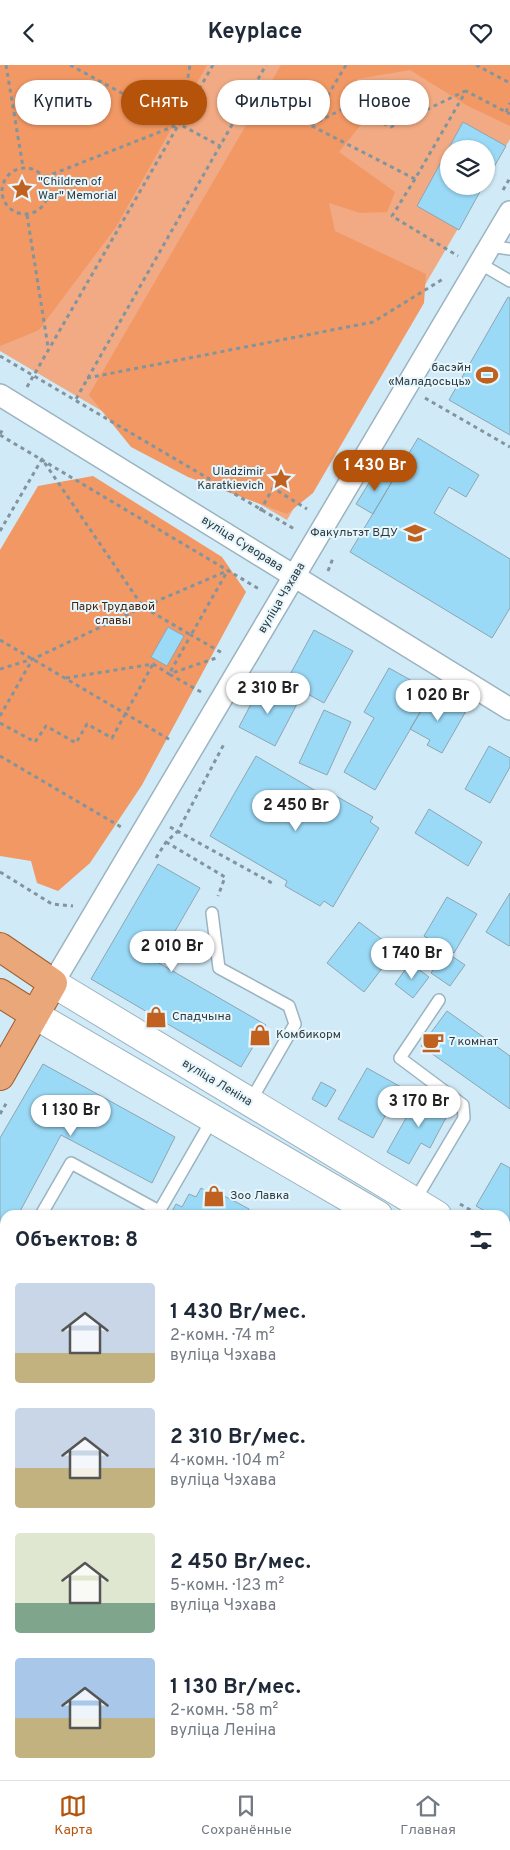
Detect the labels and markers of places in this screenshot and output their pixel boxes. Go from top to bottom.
place label: "Children of War" Memorial [38,174,117,204]
place icon: "Children of War" Memorial [9,176,35,202]
place label: басэйн «Маладосьць» [388,360,471,390]
sports icon: басэйн «Маладосьць» [474,362,500,388]
pin: 1 430 Br [323,449,427,492]
place label: Uladzimir Karatkievich [197,464,264,494]
place icon: Uladzimir Karatkievich [268,466,294,492]
school or university icon: Факультэт ВДУ [402,520,428,546]
place label: Факультэт ВДУ [310,525,398,541]
pin: 2 310 Br [216,673,320,715]
pin: 1 020 Br [386,679,490,722]
pin: 2 450 Br [244,789,348,832]
pin: 2 010 Br [120,931,224,973]
pin: 1 740 Br [360,937,464,980]
shop icon: Спадчына [143,1004,169,1030]
place label: Спадчына [172,1009,231,1025]
shop icon: Комбикорм [247,1022,273,1048]
place label: Комбикорм [276,1027,341,1043]
cafe icon: 7 комнат [420,1029,446,1055]
place label: 7 комнат [449,1034,499,1050]
pin: 3 170 Br [367,1085,471,1128]
pin: 1 130 Br [19,1095,123,1137]
shop icon: Зоо Лавка [201,1183,227,1209]
place label: Зоо Лавка [230,1188,289,1204]

